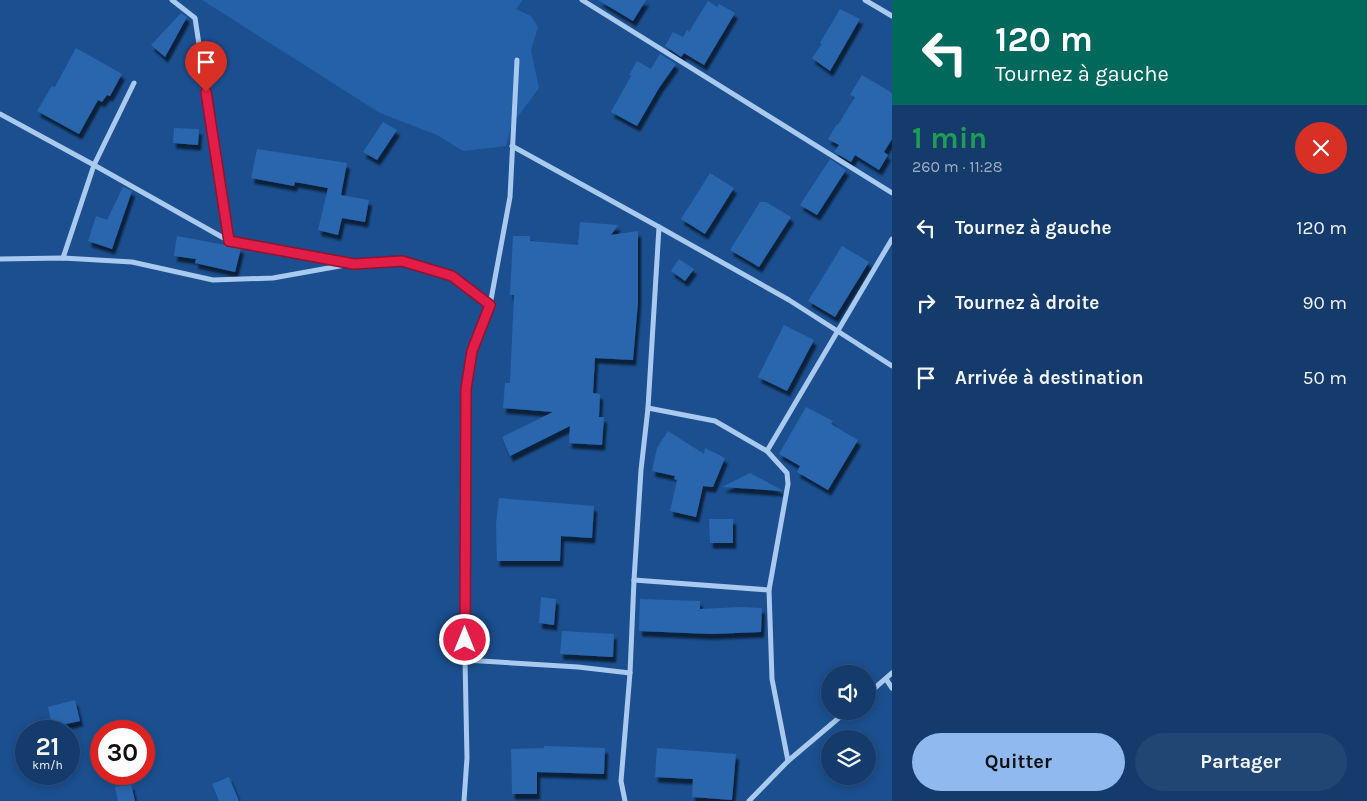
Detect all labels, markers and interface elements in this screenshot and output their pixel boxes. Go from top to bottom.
text: 120 m [995,19,1093,60]
icon: left [912,20,977,85]
pin [185,41,227,92]
icon: arrive [192,48,220,76]
text: Tournez à gauche [995,61,1169,87]
text: 1 min [912,120,987,156]
button: close [1295,122,1347,174]
text: 260 m · 11:28 [912,157,1003,176]
icon: left [912,214,940,242]
text: Tournez à gauche [955,217,1112,239]
text: 120 m [1296,217,1347,239]
icon: right [912,289,940,317]
text: Tournez à droite [955,292,1099,314]
text: 90 m [1302,292,1347,314]
icon: arrive [912,364,940,392]
text: Arrivée à destination [955,367,1144,389]
text: 50 m [1303,367,1347,389]
position arrow [438,613,490,665]
map controls [821,665,876,785]
button: sound [821,665,876,720]
speed limit sign: 30 [90,720,155,785]
button: layers [821,730,876,785]
text: 21 [35,732,60,761]
button: Quitter [912,733,1125,791]
button: Partager [1135,733,1347,791]
text: km/h [32,758,63,772]

